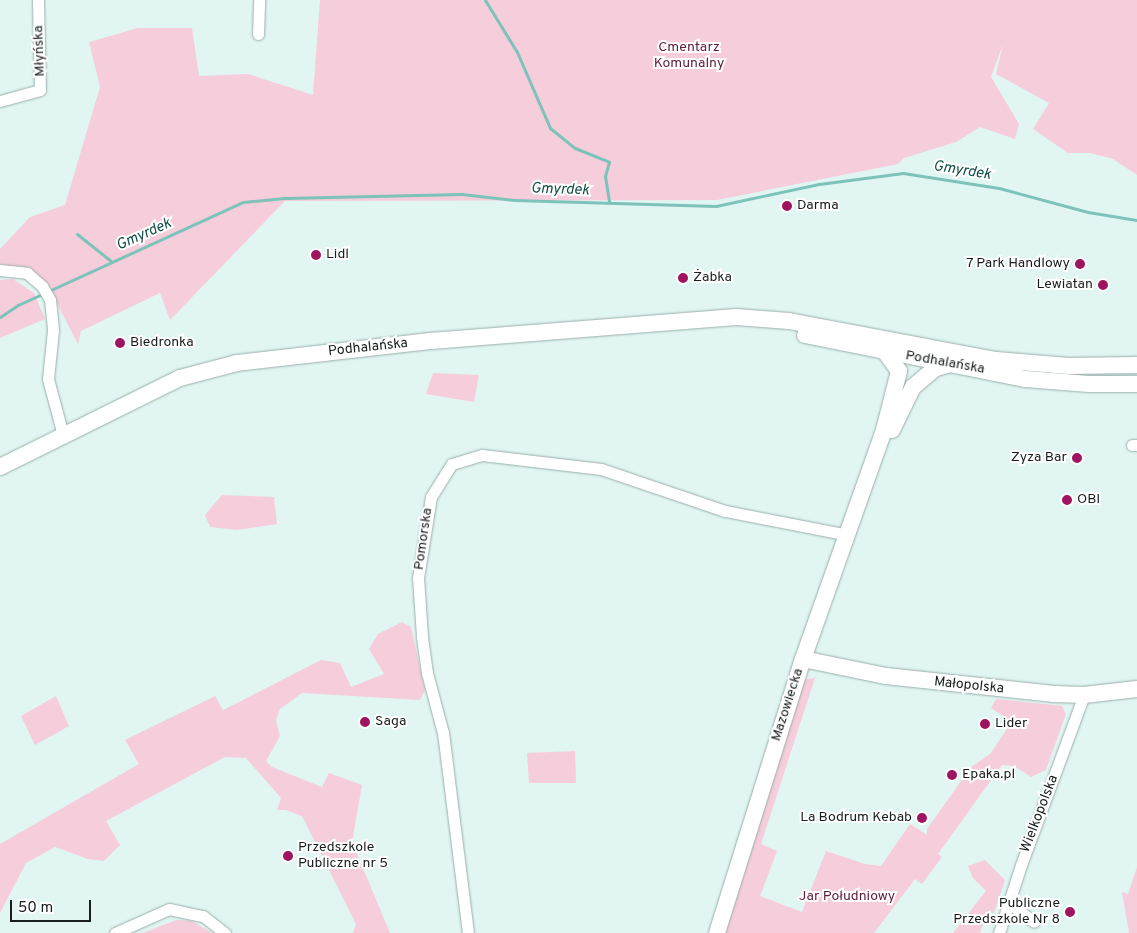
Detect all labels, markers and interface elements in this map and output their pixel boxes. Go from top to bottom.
street label: Młyńska [31,25,49,77]
park label: Cmentarz Komunalny [654,40,724,72]
water label: Gmyrdek [932,158,992,184]
water label: Gmyrdek [531,180,589,200]
place label: Darma [797,198,839,214]
marker: Darma [781,200,793,212]
water label: Gmyrdek [114,215,174,255]
place label: Lidl [326,247,349,263]
marker: Lidl [310,249,322,261]
place label: 7 Park Handlowy [966,256,1070,272]
marker: 7 Park Handlowy [1074,258,1086,270]
place label: Żabka [693,270,732,286]
marker: Żabka [677,272,689,284]
place label: Lewiatan [1036,277,1093,293]
marker: Lewiatan [1097,279,1109,291]
place label: Biedronka [130,335,194,351]
street label: Podhalańska [327,335,409,361]
marker: Biedronka [114,337,126,349]
street label: Podhalańska [904,348,986,378]
place label: Zyza Bar [1011,450,1067,466]
marker: Zyza Bar [1071,452,1083,464]
place label: OBI [1077,492,1100,508]
marker: OBI [1061,494,1073,506]
street label: Pomorska [411,507,437,571]
street label: Mazowiecka [768,666,808,744]
street label: Małopolska [933,674,1005,698]
place label: Saga [375,714,406,730]
marker: Saga [359,716,371,728]
place label: Lider [995,716,1027,732]
marker: Lider [979,718,991,730]
place label: Epaka.pl [962,767,1015,783]
marker: Epaka.pl [946,769,958,781]
street label: Wielkopolska [1017,773,1063,855]
place label: La Bodrum Kebab [800,810,912,826]
marker: La Bodrum Kebab [916,812,928,824]
place label: Przedszkole Publiczne nr 5 [298,840,388,872]
marker: Przedszkole Publiczne nr 5 [282,850,294,862]
park label: Jar Południowy [799,889,895,905]
scale bar [12,890,94,922]
place label: Publiczne Przedszkole Nr 8 [953,896,1060,929]
text: 50 m [18,899,53,918]
marker: Publiczne Przedszkole Nr 8 [1064,906,1076,918]

